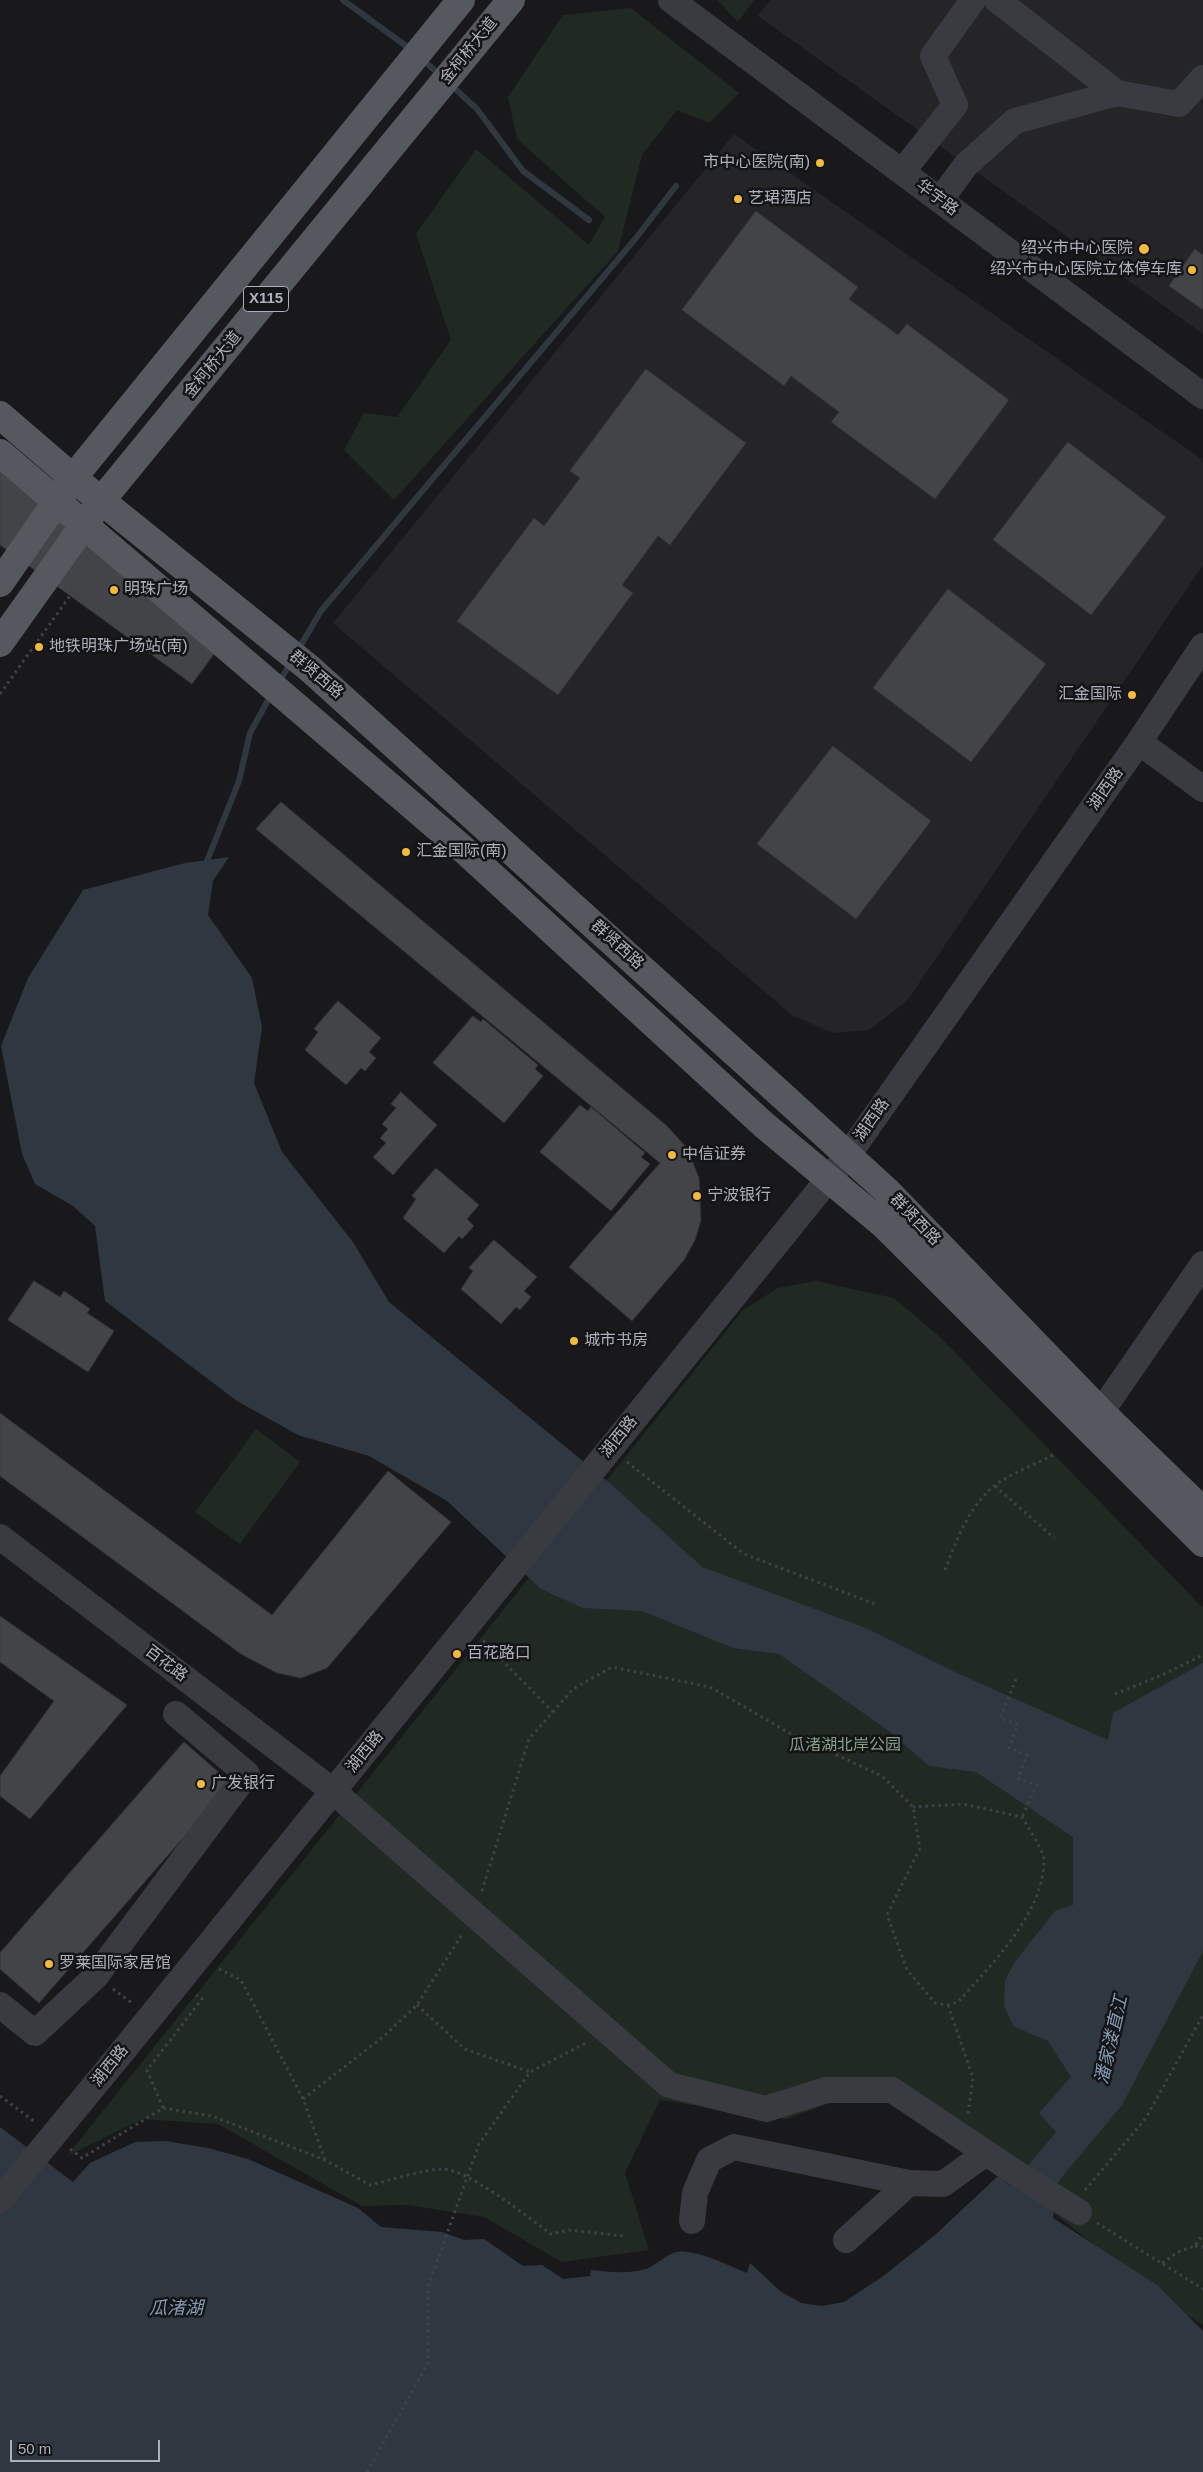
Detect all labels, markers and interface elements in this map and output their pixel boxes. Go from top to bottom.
street label: 金柯桥大道 [436,14,502,88]
place label: 市中心医院(南) [703,153,810,173]
marker: 市中心医院(南) [814,157,826,169]
street label: 华宇路 [912,176,962,220]
place label: 艺珺酒店 [748,189,812,209]
marker: 艺珺酒店 [732,193,744,205]
place label: 绍兴市中心医院 [1021,239,1133,259]
marker: 绍兴市中心医院 [1137,242,1151,256]
place label: 绍兴市中心医院立体停车库 [990,260,1182,280]
marker: 绍兴市中心医院立体停车库 [1186,264,1198,276]
road number: X115 [244,286,288,312]
street label: 金柯桥大道 [180,328,246,402]
place label: 明珠广场 [124,580,188,600]
marker: 明珠广场 [108,584,120,596]
place label: 地铁明珠广场站(南) [49,637,188,657]
marker: 地铁明珠广场站(南) [33,641,45,653]
street label: 群贤西路 [285,647,347,703]
place label: 汇金国际 [1058,685,1122,705]
marker: 汇金国际 [1126,689,1138,701]
street label: 湖西路 [1084,764,1128,814]
place label: 汇金国际(南) [416,842,507,862]
marker: 汇金国际(南) [400,846,412,858]
street label: 群贤西路 [587,916,647,974]
street label: 湖西路 [850,1095,894,1145]
place label: 中信证券 [682,1145,746,1165]
marker: 中信证券 [666,1149,678,1161]
place label: 宁波银行 [707,1186,771,1206]
marker: 宁波银行 [691,1190,703,1202]
street label: 群贤西路 [886,1190,944,1250]
place label: 城市书房 [584,1331,648,1351]
marker: 城市书房 [568,1335,580,1347]
street label: 湖西路 [596,1412,642,1462]
street label: 百花路 [141,1642,191,1686]
place label: 百花路口 [467,1644,531,1664]
marker: 百花路口 [451,1648,463,1660]
street label: 湖西路 [342,1727,388,1777]
park label: 瓜渚湖北岸公园 [789,1736,901,1756]
place label: 广发银行 [211,1774,275,1794]
marker: 广发银行 [195,1778,207,1790]
place label: 罗莱国际家居馆 [59,1954,171,1974]
marker: 罗莱国际家居馆 [43,1958,55,1970]
water label: 潘家溇直江 [1091,1994,1133,2086]
street label: 湖西路 [87,2041,133,2091]
water label: 瓜渚湖 [149,2298,203,2320]
scale bar [12,2430,162,2462]
text: 50 m [18,2440,51,2457]

